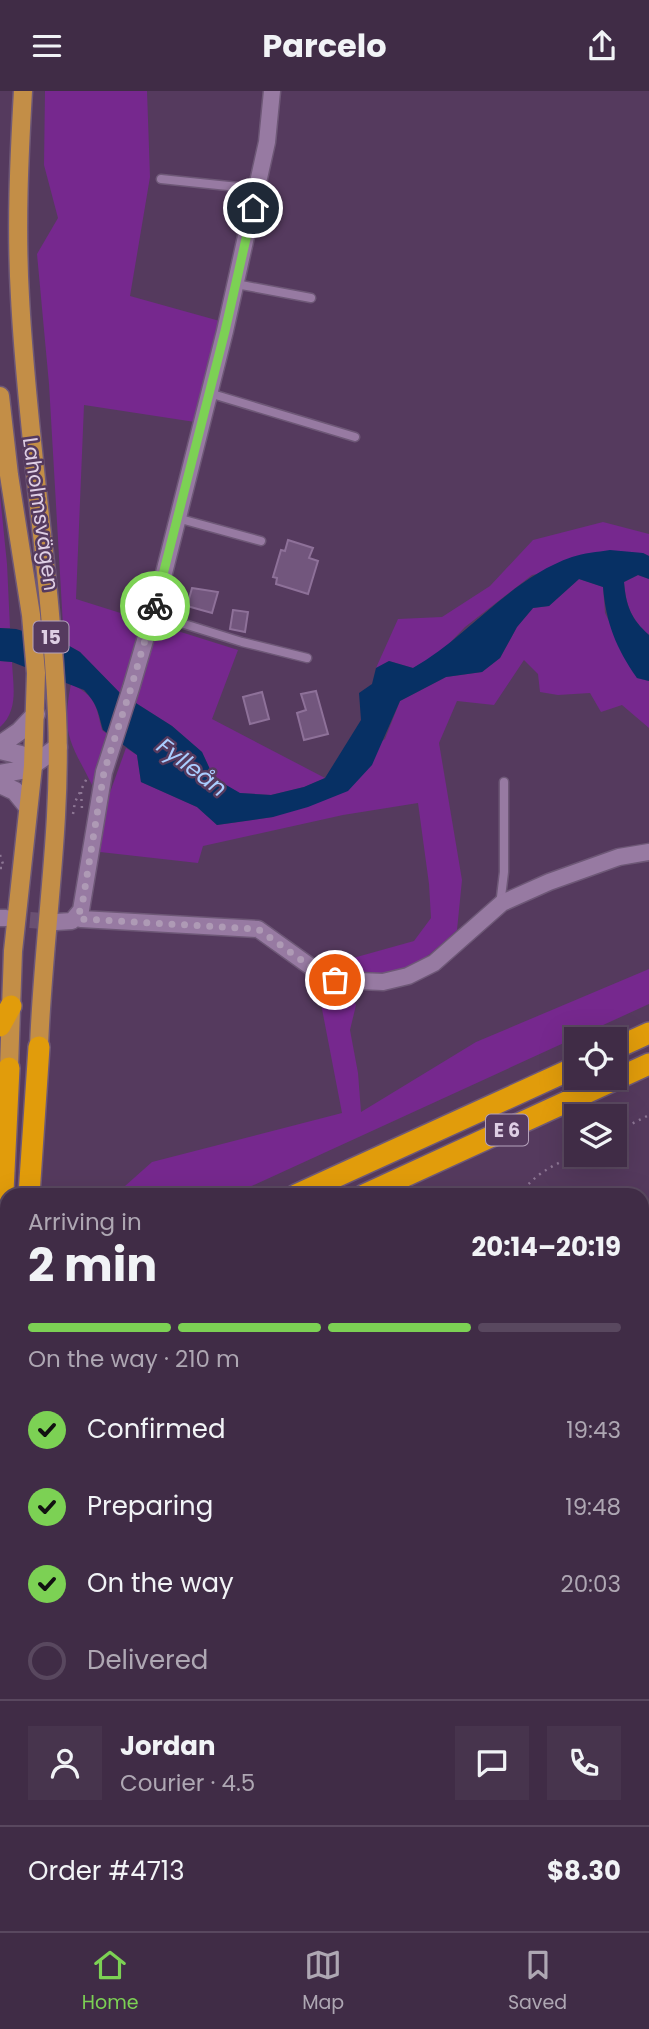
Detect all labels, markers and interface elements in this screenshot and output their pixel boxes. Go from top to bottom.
text: Parcelo [262,23,387,68]
icon: menu [28,27,66,65]
icon: share [583,27,621,65]
pin [223,178,283,238]
icon: home [234,189,272,227]
street label: Laholmsvägen [16,435,66,593]
courier [120,571,190,641]
icon: bike [136,587,174,625]
road number: 15 [34,621,68,653]
water label: Fylleån [150,730,234,804]
pin [305,950,365,1010]
icon: bag [316,961,354,999]
map controls [564,1027,627,1167]
button: locate [564,1027,627,1090]
button: layers [564,1104,627,1167]
road number: E 6 [486,1114,528,1145]
text: Arriving in [28,1206,142,1238]
text: 20:14–20:19 [471,1229,621,1265]
text: 2 min [28,1233,157,1297]
text: On the way · 210 m [28,1343,240,1375]
icon: check [28,1411,66,1449]
text: Confirmed [87,1411,225,1447]
text: 19:43 [566,1414,621,1446]
icon: check [28,1488,66,1526]
text: Preparing [87,1488,213,1524]
text: 19:48 [565,1491,621,1523]
icon: check [28,1565,66,1603]
text: On the way [87,1565,234,1601]
text: 20:03 [560,1568,621,1600]
text: Delivered [87,1642,208,1678]
button: person [28,1726,102,1800]
button: chat [455,1726,529,1800]
button: phone [547,1726,621,1800]
text: Jordan [120,1728,216,1764]
text: Courier · 4.5 [120,1767,255,1799]
text: Order #4713 [28,1853,185,1889]
text: $8.30 [547,1853,621,1889]
tab: Home [82,1946,139,2017]
tab: Map [302,1946,344,2017]
tab: Saved [508,1946,567,2017]

